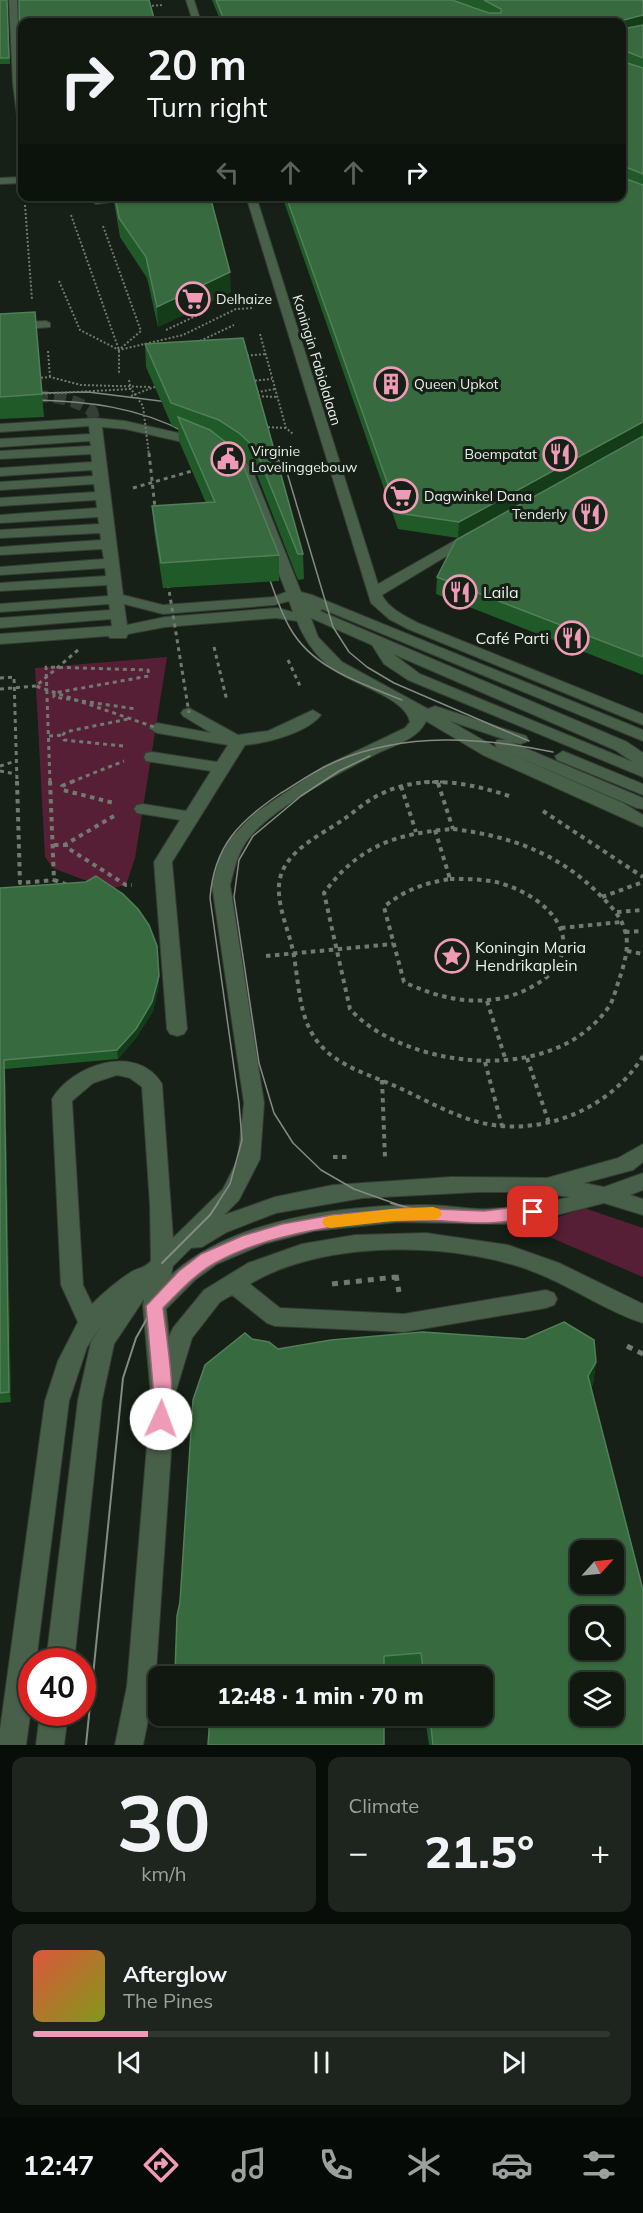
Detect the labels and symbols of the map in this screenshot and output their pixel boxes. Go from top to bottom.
supermarket icon: Delhaize [175,281,211,317]
place label: Delhaize [216,290,272,308]
street label: Koningin Fabiolalaan [289,292,345,428]
building icon: Queen Upkot [373,366,409,402]
place label: Queen Upkot [414,375,499,393]
restaurant icon: Boempatat [542,436,578,472]
public building icon: Virginie Lovelinggebouw [210,441,246,477]
place label: Virginie Lovelinggebouw [251,442,357,476]
place label: Boempatat [465,445,537,463]
supermarket icon: Dagwinkel Dana [383,478,419,514]
place label: Dagwinkel Dana [424,487,532,505]
restaurant icon: Tenderly [572,496,608,532]
place label: Tenderly [512,505,568,523]
restaurant icon: Laila [442,574,478,610]
place label: Laila [483,582,519,602]
restaurant icon: Café Parti [554,620,590,656]
place label: Café Parti [475,628,549,648]
place label: Koningin Maria Hendrikaplein [475,937,586,975]
place icon: Koningin Maria Hendrikaplein [434,938,470,974]
pin [507,1186,558,1237]
position arrow [129,1387,193,1451]
north arrow [570,1540,624,1594]
speed limit sign: 40 [18,1648,96,1726]

